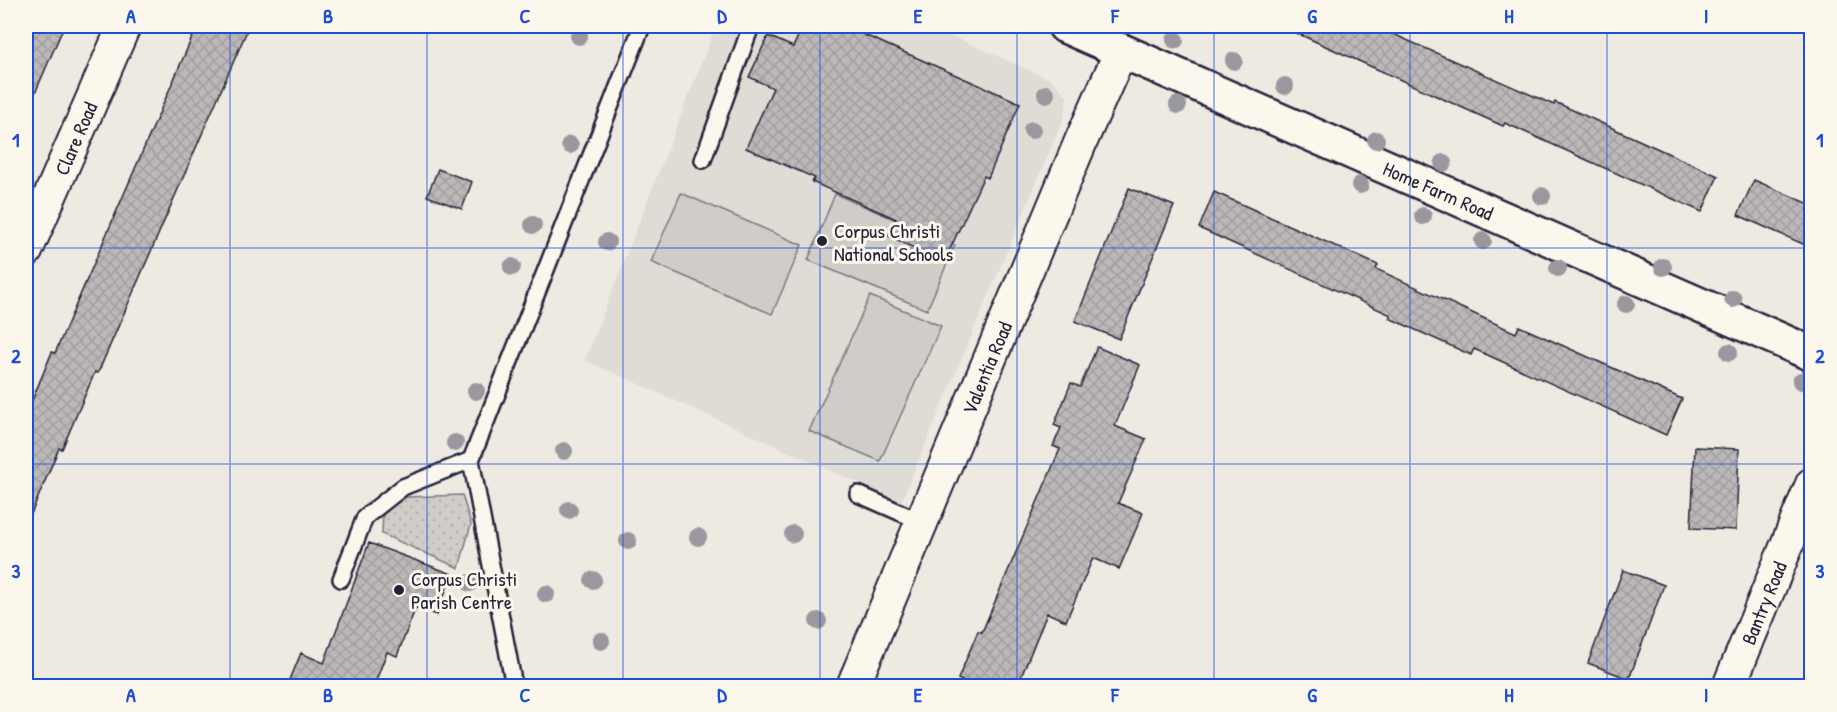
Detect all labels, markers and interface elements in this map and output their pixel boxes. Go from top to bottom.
text: A [126,2,136,29]
text: B [323,2,333,29]
text: C [520,2,531,29]
text: D [717,2,727,29]
text: E [914,2,923,29]
text: F [1110,2,1120,29]
text: G [1307,2,1317,29]
text: H [1504,2,1514,29]
text: I [1704,2,1708,29]
street label: Clare Road [47,97,103,179]
text: 1 [12,126,20,153]
text: 1 [1816,126,1824,153]
street label: Home Farm Road [1379,154,1498,226]
place label: Corpus Christi National Schools [834,217,953,267]
marker: Corpus Christi National Schools [815,234,829,248]
street label: Valentia Road [955,317,1018,418]
text: 2 [11,342,21,369]
text: 2 [1815,342,1825,369]
text: 3 [12,557,21,584]
street label: Bantry Road [1734,557,1792,648]
text: 3 [1816,557,1825,584]
place label: Corpus Christi Parish Centre [411,565,517,615]
marker: Corpus Christi Parish Centre [392,583,406,597]
text: A [126,681,136,708]
text: B [323,681,333,708]
text: C [520,681,531,708]
text: D [717,681,727,708]
text: E [914,681,923,708]
text: F [1110,681,1120,708]
text: G [1307,681,1317,708]
text: H [1504,681,1514,708]
text: I [1704,681,1708,708]

